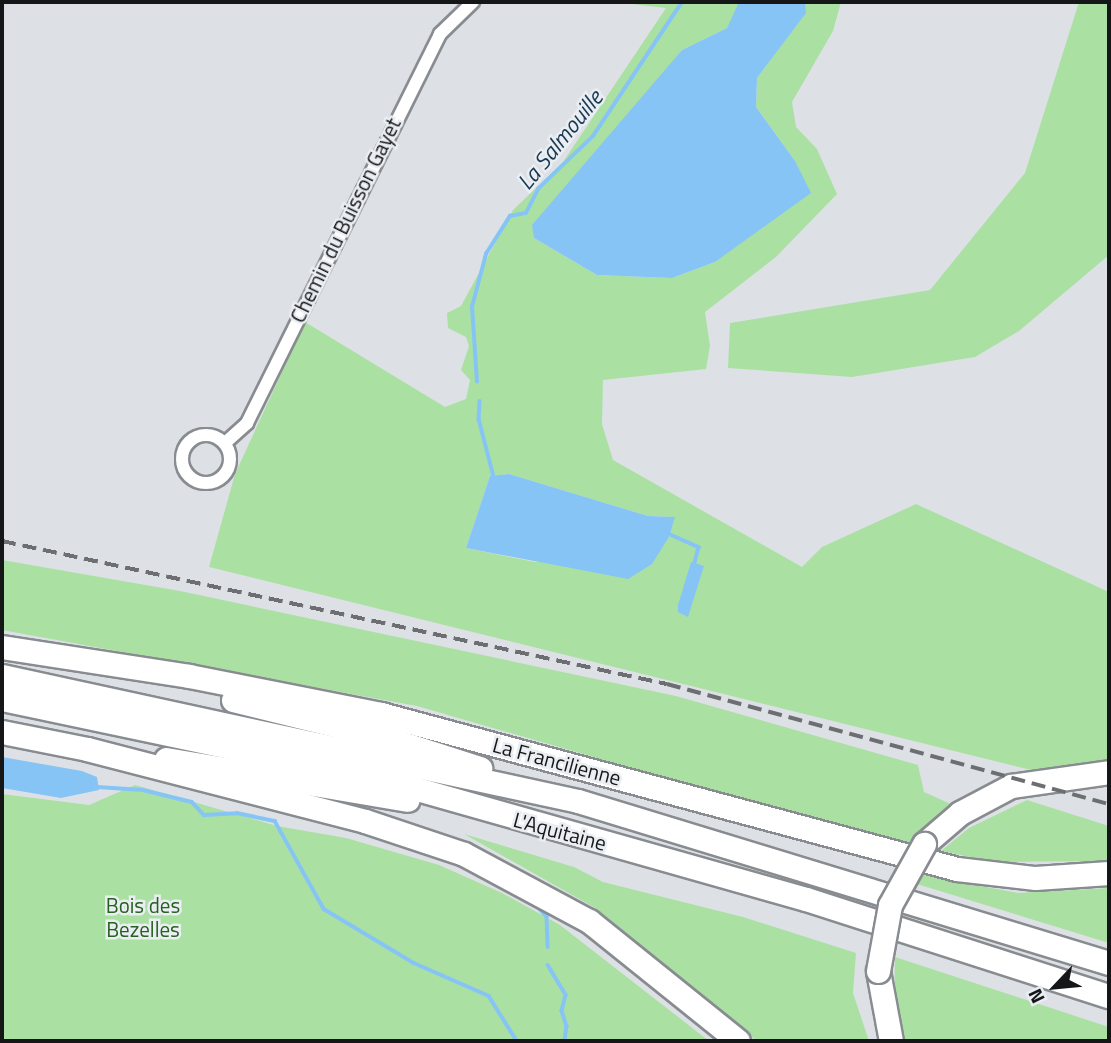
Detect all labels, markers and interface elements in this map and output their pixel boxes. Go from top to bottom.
water label: La Salmouille [511,85,609,195]
street label: Chemin du Buisson Gayet [284,114,406,326]
street label: La Francilienne [490,732,624,790]
street label: L'Aquitaine [511,807,609,855]
park label: Bois des Bezelles [106,892,180,942]
north arrow [1020,952,1090,1022]
text: N [1020,984,1052,1009]

